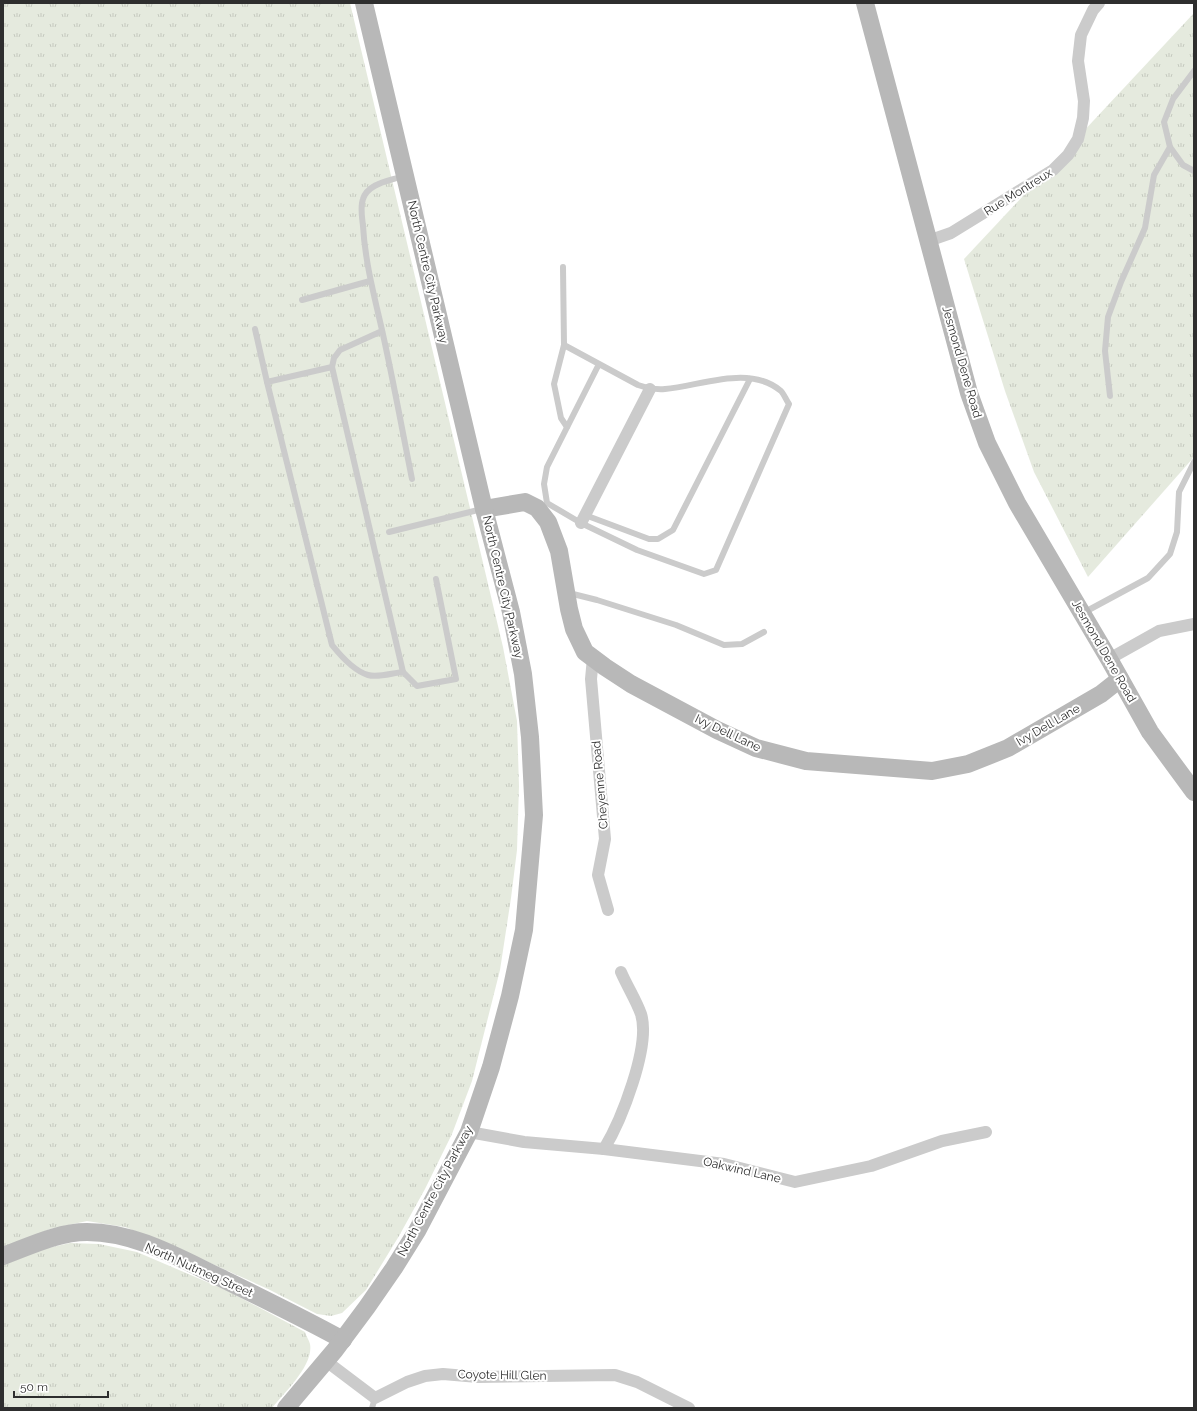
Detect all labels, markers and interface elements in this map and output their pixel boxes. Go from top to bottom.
street label: Rue Montreux [981,165,1055,219]
street label: North Centre City Parkway [405,199,451,345]
street label: Jesmond Dene Road [939,304,985,420]
street label: North Centre City Parkway [480,514,526,660]
street label: Jesmond Dene Road [1069,597,1139,705]
street label: Ivy Dell Lane [1014,701,1082,749]
street label: Ivy Dell Lane [693,712,763,754]
street label: Cheyenne Road [589,740,611,830]
street label: North Centre City Parkway [395,1123,476,1259]
street label: Oakwind Lane [702,1154,782,1186]
street label: North Nutmeg Street [143,1240,255,1300]
street label: Coyote Hill Glen [457,1367,547,1383]
scale bar [14,1373,108,1399]
text: 50 m [20,1380,48,1394]

